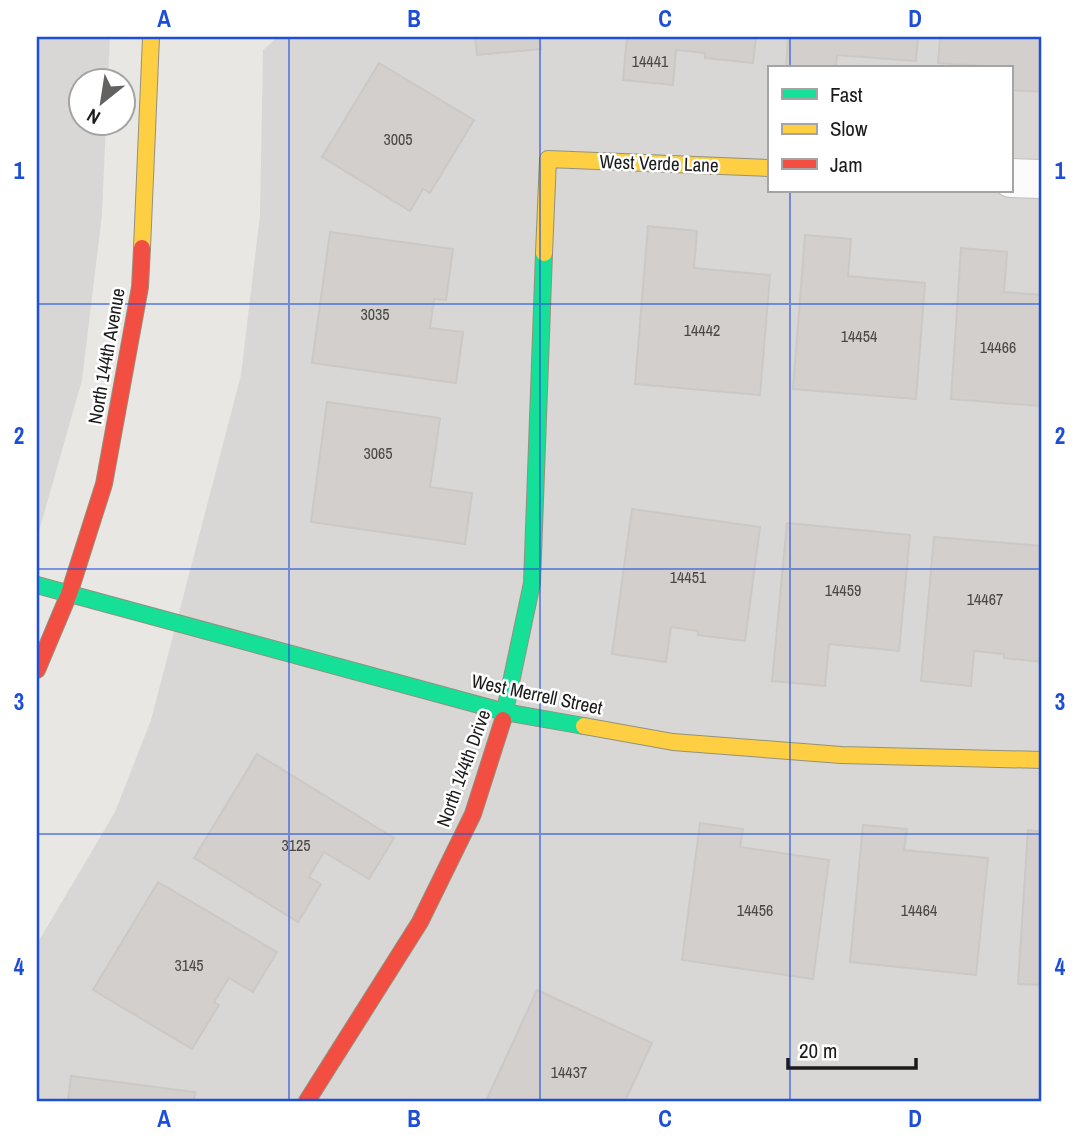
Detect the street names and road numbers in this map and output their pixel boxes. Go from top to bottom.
street label: West Verde Lane [599,148,719,178]
street label: North 144th Avenue [81,286,131,426]
street label: West Merrell Street [469,667,605,721]
street label: North 144th Drive [430,706,496,830]

